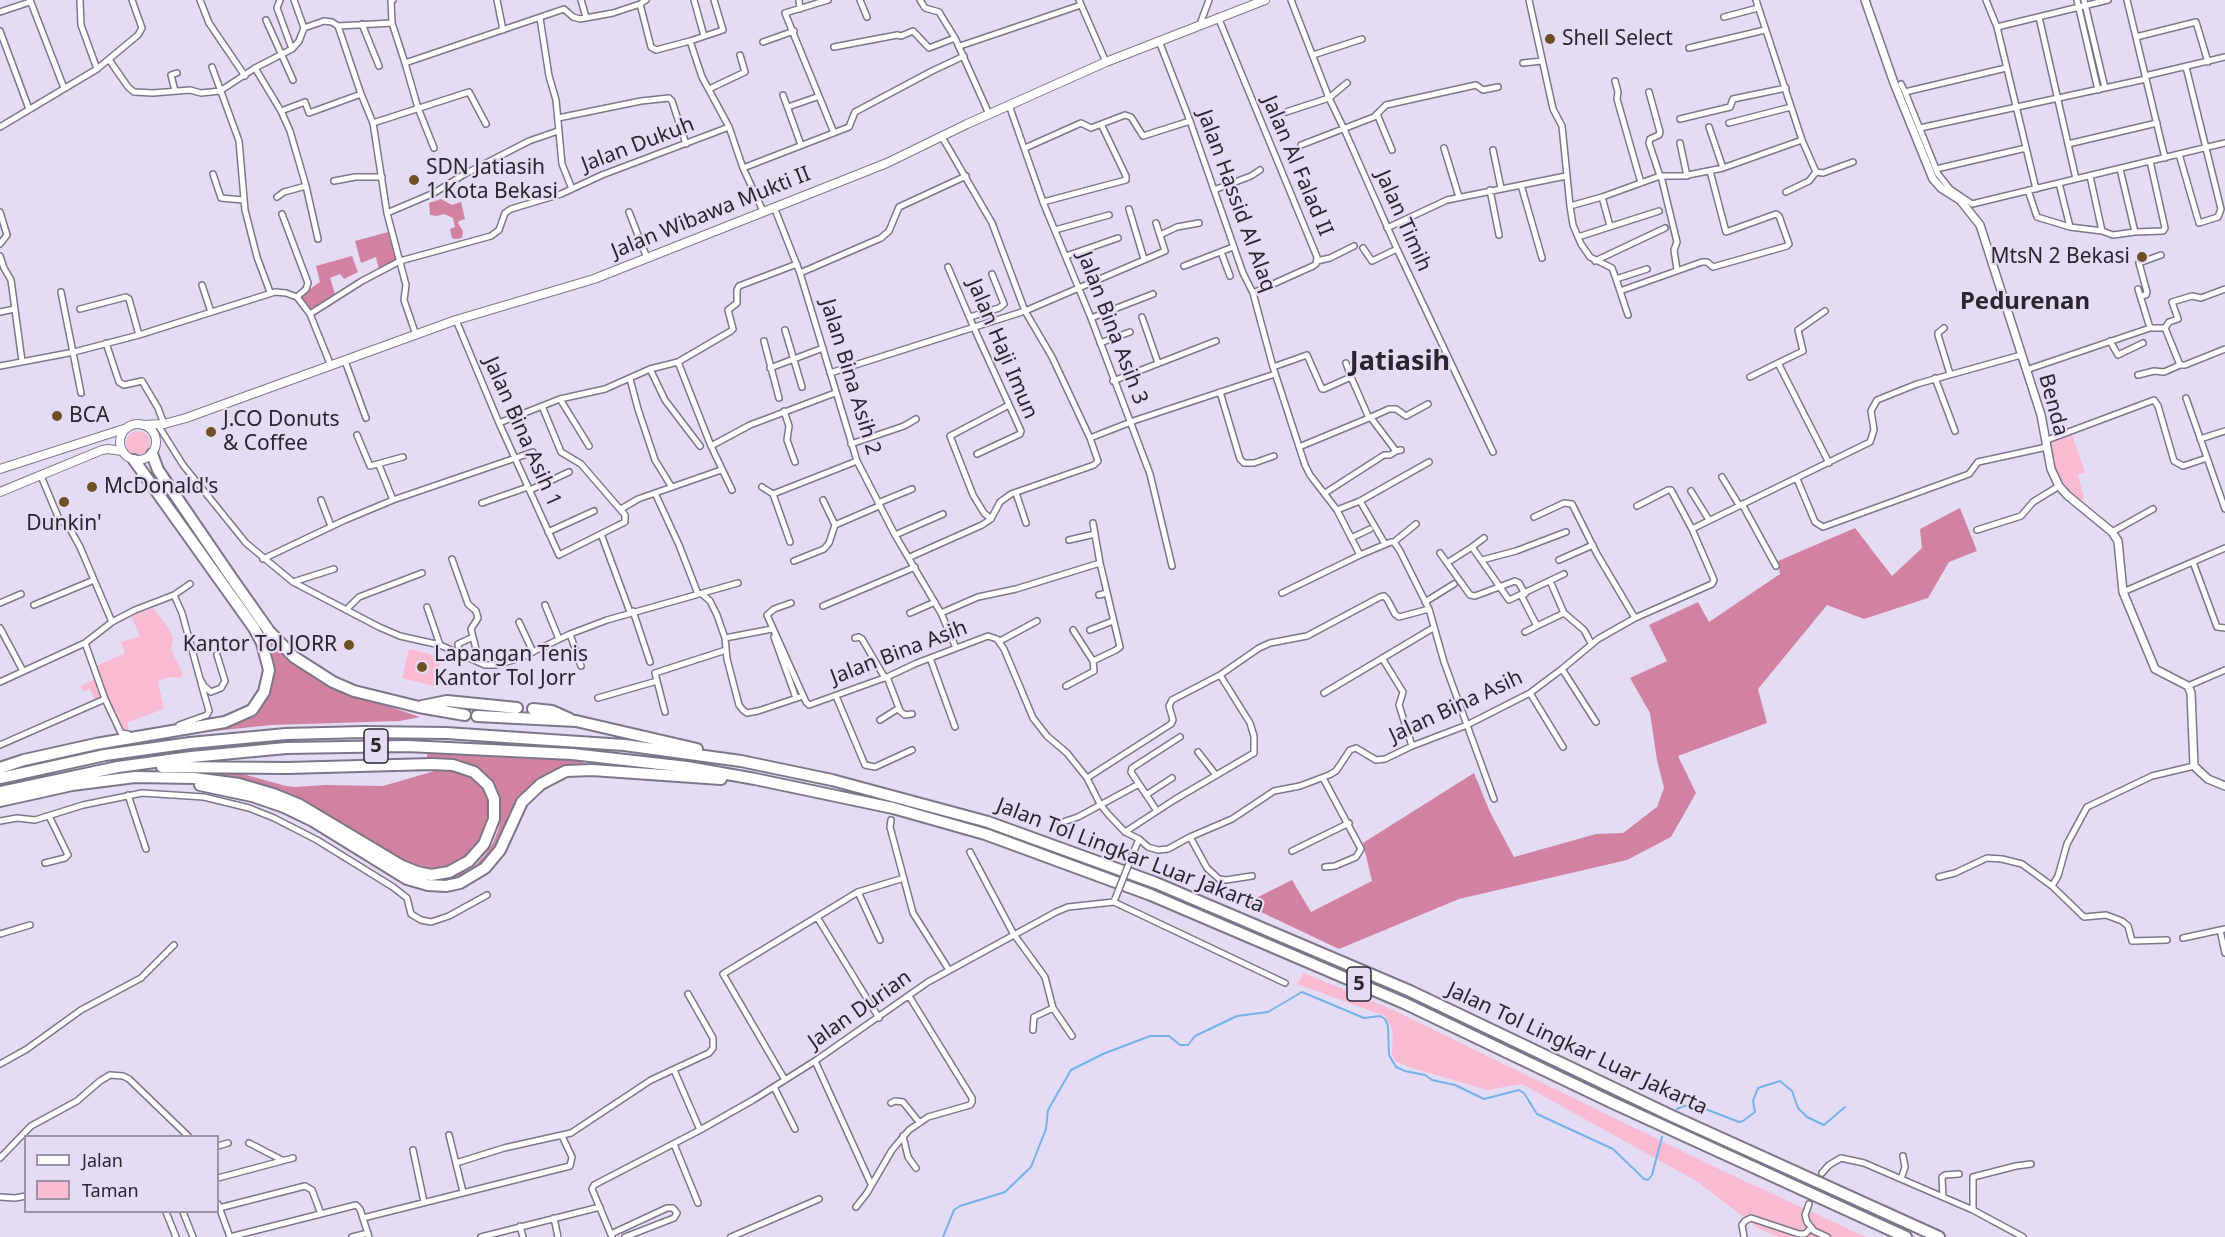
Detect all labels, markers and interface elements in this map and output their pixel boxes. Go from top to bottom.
place label: Shell Select [1562,26,1673,52]
marker: Shell Select [1543,32,1557,46]
street label: Jalan Al Falad II [1256,92,1338,240]
street label: Jalan Hassid Al Alaq [1191,106,1281,296]
street label: Jalan Dukuh [578,112,698,178]
place label: SDN Jatiasih 1 Kota Bekasi [426,155,558,205]
street label: Jalan Wibawa Mukti II [608,162,814,264]
street label: Jalan Timih [1369,166,1437,276]
marker: SDN Jatiasih 1 Kota Bekasi [407,173,421,187]
place label: MtsN 2 Bekasi [1990,244,2130,270]
street label: Jalan Bina Asih 3 [1071,248,1153,408]
marker: MtsN 2 Bekasi [2135,250,2149,264]
street label: Jalan Haji Imun [961,275,1043,423]
district label: Pedurenan [1960,288,2090,316]
street label: Jalan Bina Asih 2 [814,296,886,458]
district label: Jatiasih [1350,346,1450,378]
street label: Jalan Bina Asih 1 [478,353,566,511]
street label: Benda [2033,371,2073,439]
place label: BCA [69,403,109,429]
place label: J.CO Donuts & Coffee [223,407,340,457]
marker: BCA [50,409,64,423]
marker: J.CO Donuts & Coffee [204,425,218,439]
place label: McDonald's [104,474,218,500]
marker: McDonald's [85,480,99,494]
marker: Dunkin' [57,495,71,509]
place label: Dunkin' [26,511,102,537]
street label: Jalan Bina Asih [827,615,971,691]
place label: Kantor Tol JORR [183,632,337,658]
marker: Kantor Tol JORR [342,638,356,652]
place label: Lapangan Tenis Kantor Tol Jorr [434,642,588,692]
marker: Lapangan Tenis Kantor Tol Jorr [415,660,429,674]
street label: Jalan Bina Asih [1385,665,1527,749]
road number: 5 [364,729,388,763]
street label: Jalan Tol Lingkar Luar Jakarta [993,793,1267,919]
street label: Jalan Durian [803,965,917,1055]
road number: 5 [1347,967,1371,1001]
street label: Jalan Tol Lingkar Luar Jakarta [1443,977,1711,1121]
legend [24,1135,219,1213]
text: Jalan [82,1148,123,1172]
text: Taman [82,1178,139,1202]

